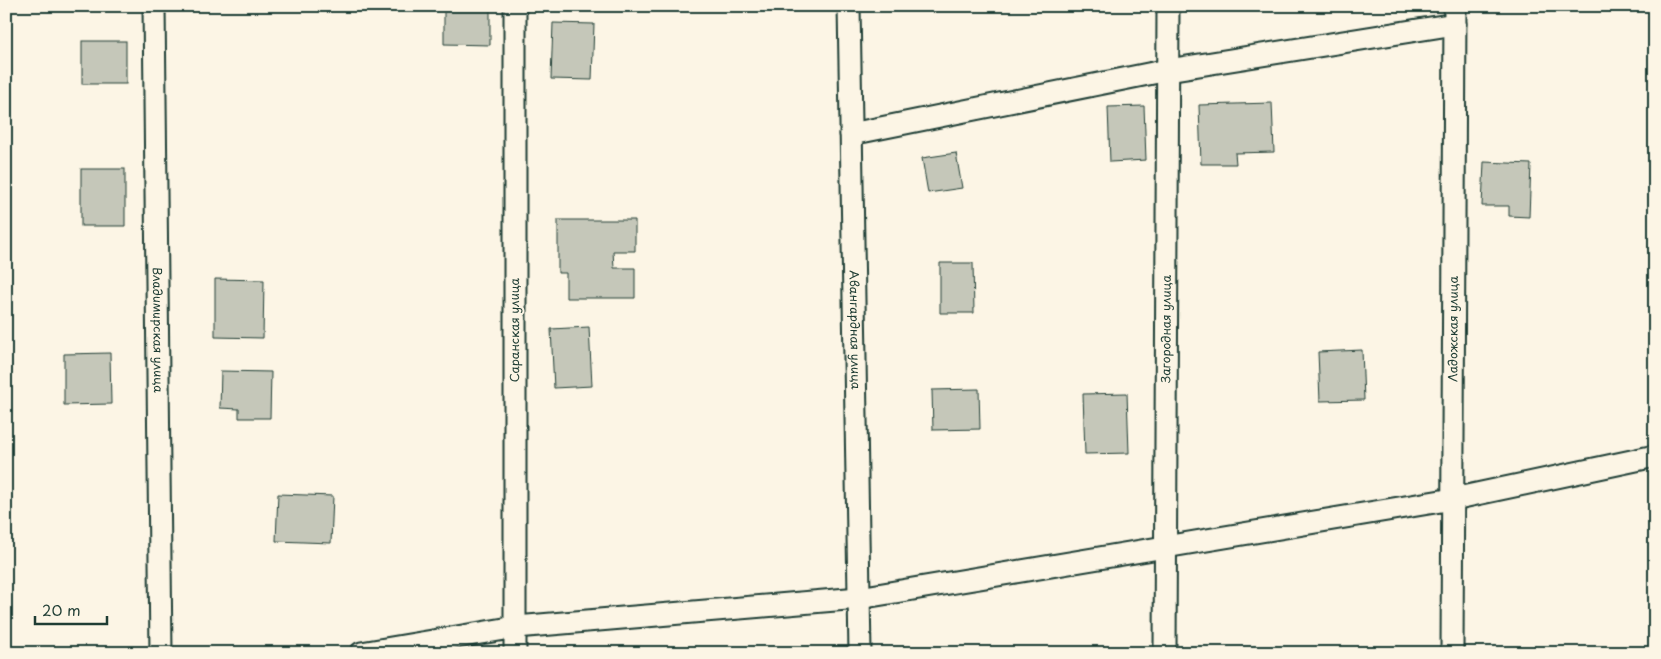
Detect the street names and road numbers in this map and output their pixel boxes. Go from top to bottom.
street label: Владимирская улица [149,267,168,393]
street label: Авангардная улица [845,270,866,390]
street label: Загородная улица [1156,274,1175,383]
street label: Ладожская улица [1443,275,1462,382]
street label: Саранская улица [505,277,523,382]

